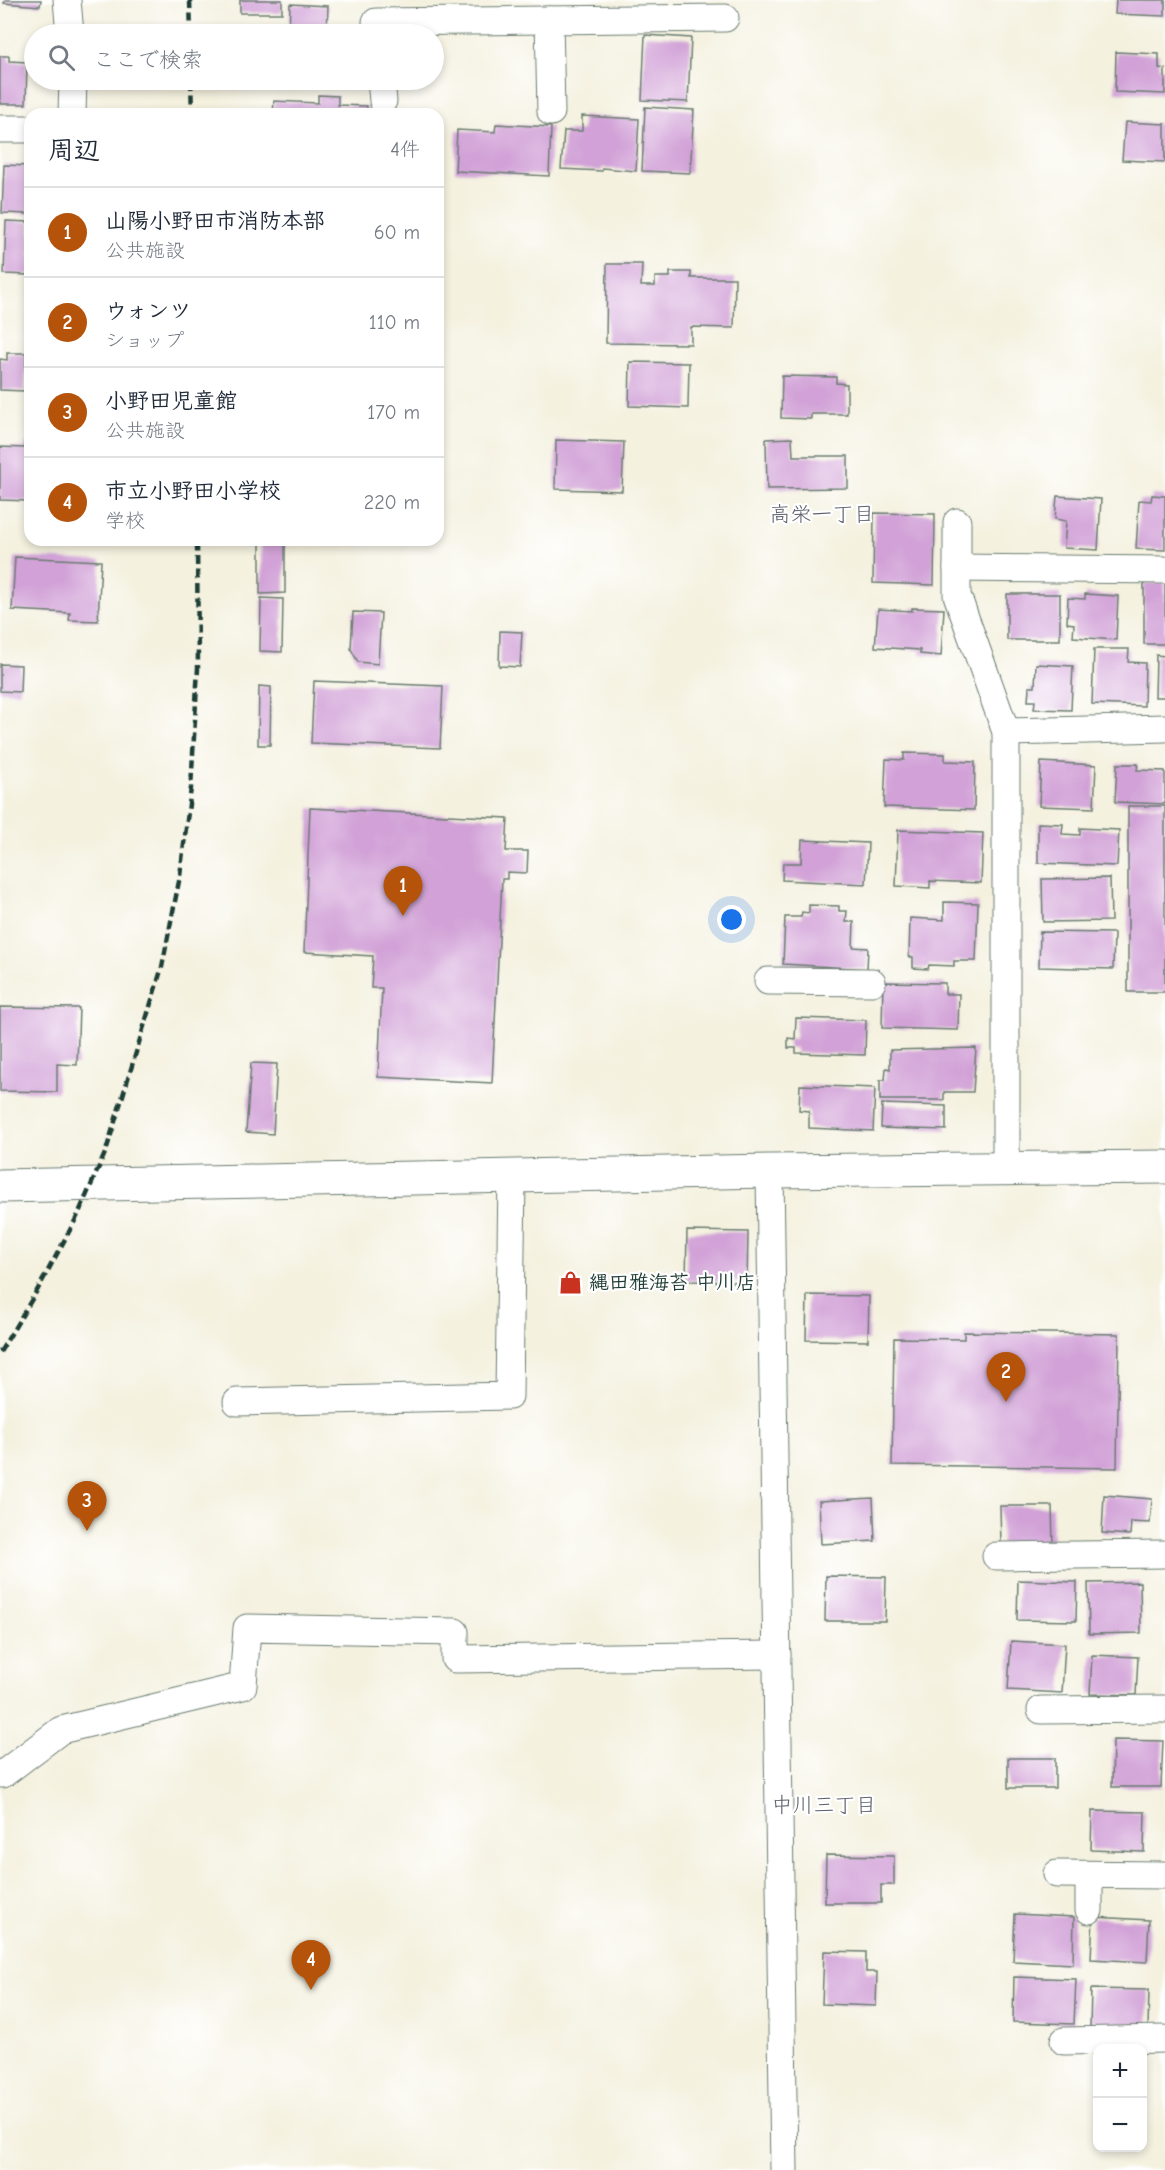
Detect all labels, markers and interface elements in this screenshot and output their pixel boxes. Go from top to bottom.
search box [24,24,444,90]
icon: search [45,41,78,74]
text: ここで検索 [93,47,203,73]
text: 周辺 [48,136,100,166]
text: 4件 [390,138,420,161]
text: 山陽小野田市消防本部 [105,208,325,234]
text: 1 [64,221,71,244]
text: 60 m [374,221,420,244]
text: 公共施設 [105,239,185,262]
text: ウォンツ [105,298,191,324]
text: 2 [63,311,72,334]
text: 110 m [369,311,420,334]
text: ショップ [105,329,184,352]
text: 小野田児童館 [105,388,237,414]
text: 3 [63,401,72,424]
text: 170 m [367,401,420,424]
text: 公共施設 [105,419,185,442]
text: 市立小野田小学校 [105,478,281,504]
text: 4 [63,491,72,514]
text: 220 m [364,491,420,514]
district label: 高栄一丁目 [770,502,875,526]
text: 学校 [105,509,145,532]
pin: 1 [384,866,422,916]
your location [717,905,746,934]
shop icon: 縄田雅海苔 中川店 [558,1269,584,1295]
place label: 縄田雅海苔 中川店 [589,1271,756,1294]
pin: 2 [986,1352,1026,1402]
pin: 3 [68,1482,106,1531]
district label: 中川三丁目 [772,1793,877,1817]
pin: 4 [292,1940,330,1990]
map controls [1093,2044,1147,2152]
button: + [1093,2044,1147,2098]
button: − [1093,2098,1147,2152]

